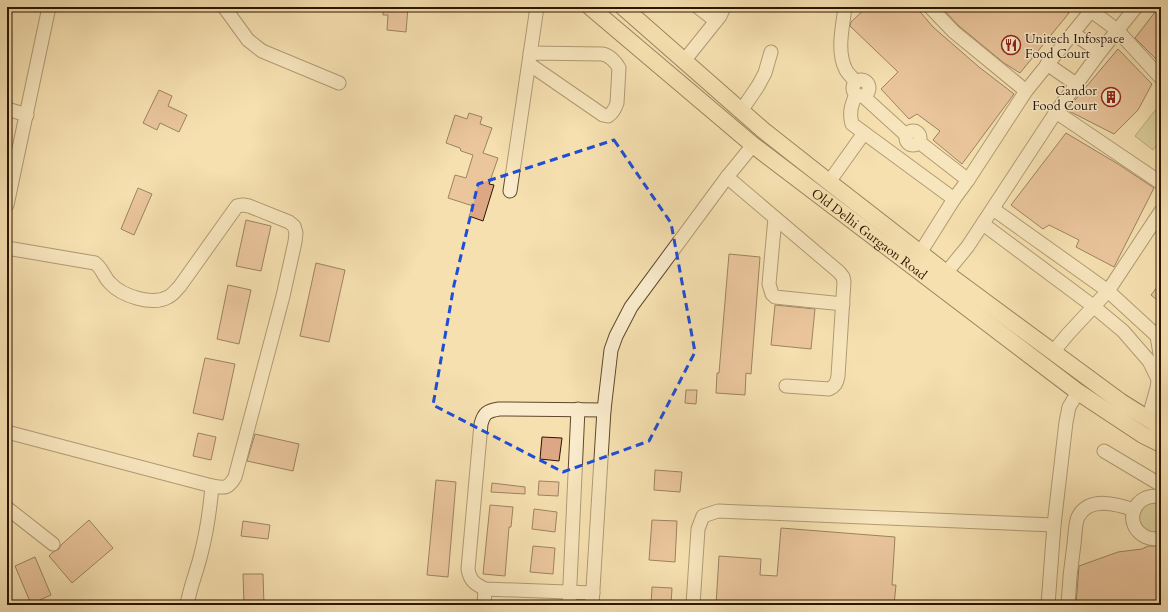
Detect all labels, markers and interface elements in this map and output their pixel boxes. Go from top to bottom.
place label: Unitech Infospace Food Court [1025,30,1125,63]
restaurant icon: Unitech Infospace Food Court [1000,34,1022,56]
place label: Candor Food Court [1032,82,1097,115]
building icon: Candor Food Court [1100,86,1122,108]
street label: Old Delhi Gurgaon Road [808,185,930,284]

